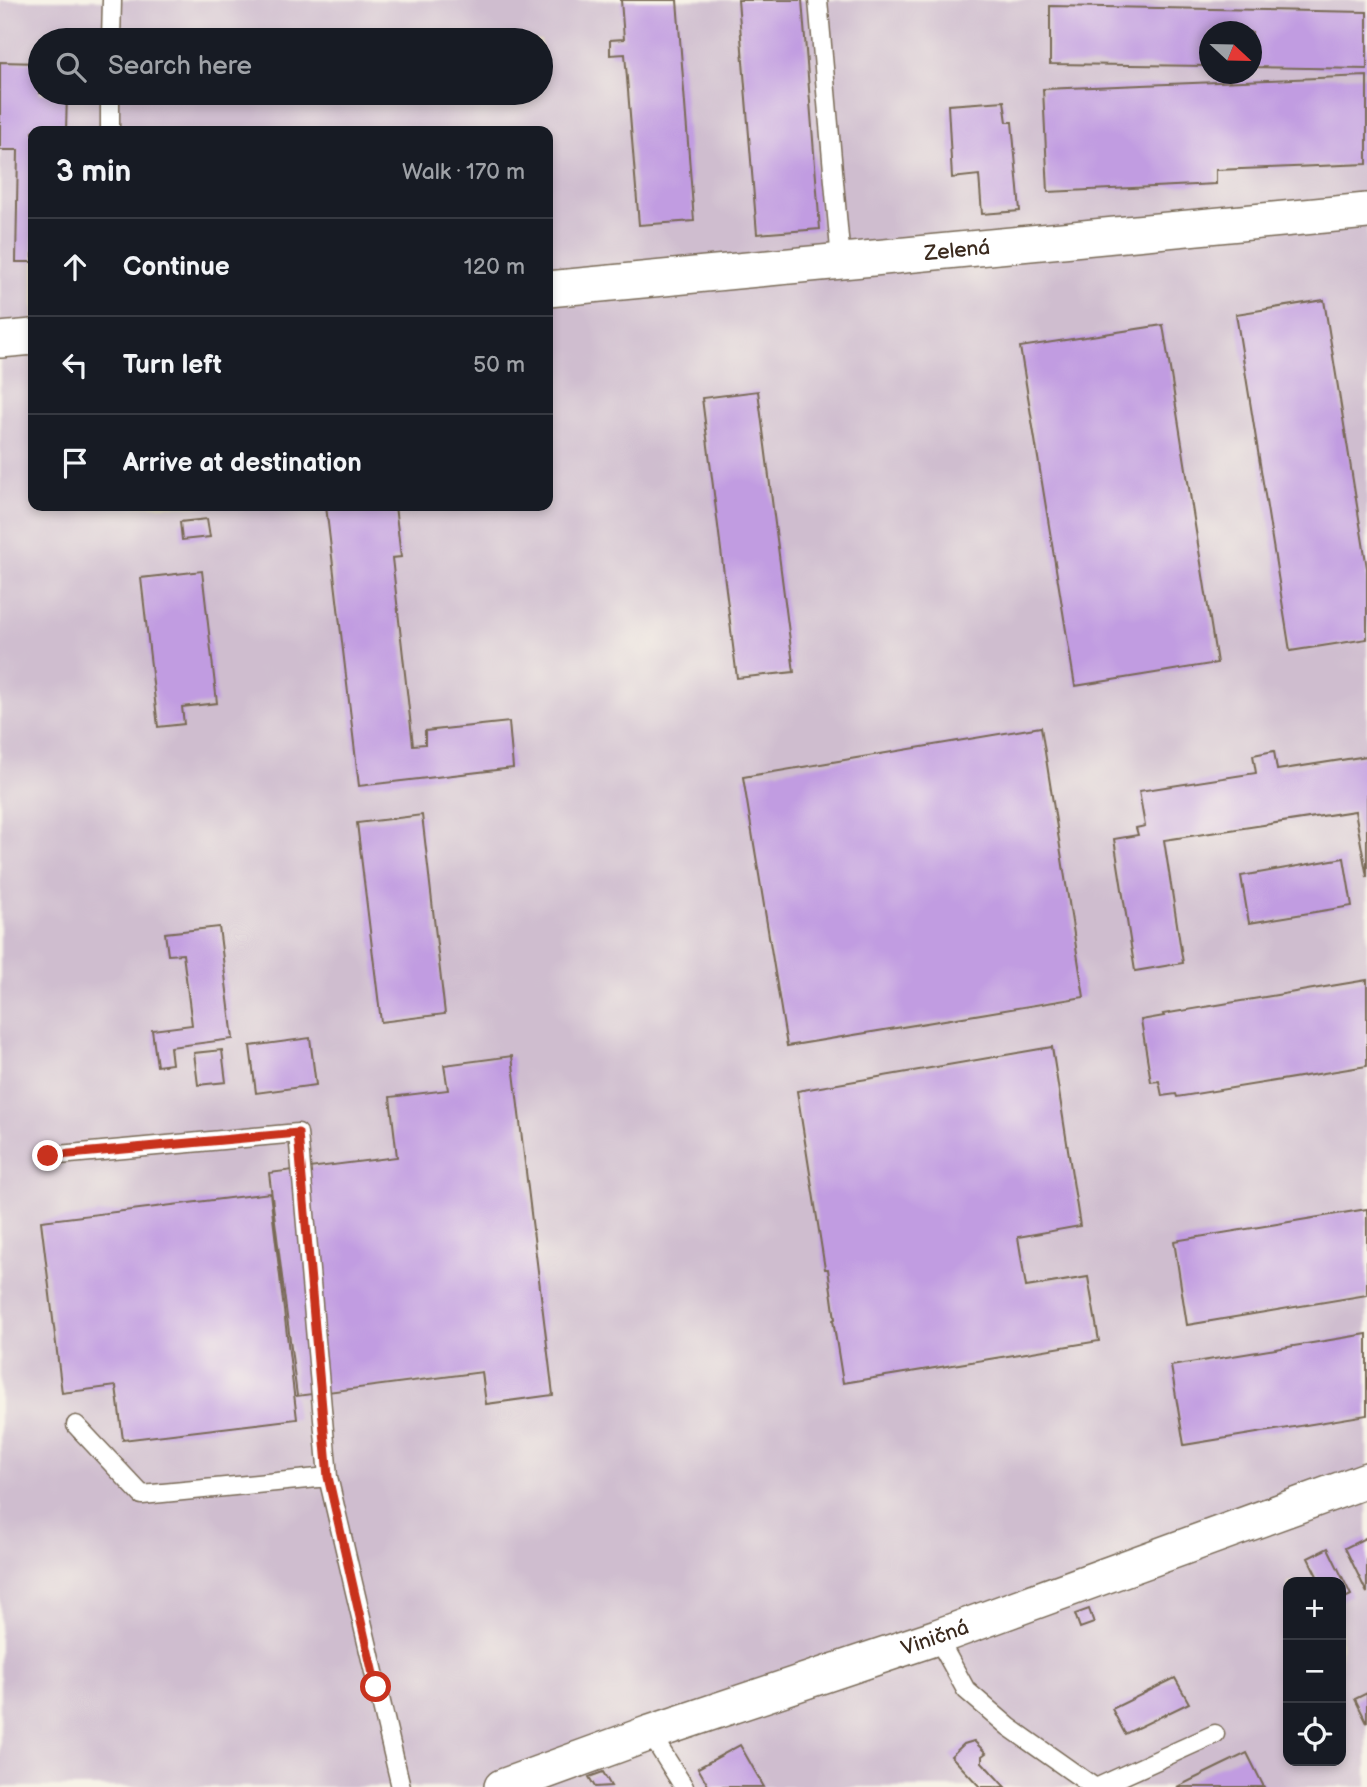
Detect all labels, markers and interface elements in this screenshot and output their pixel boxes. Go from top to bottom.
north arrow [1199,21,1262,84]
search box [28,28,553,105]
icon: search [52,48,90,86]
text: Search here [108,51,252,82]
text: 3 min [56,154,131,190]
text: Walk · 170 m [402,158,525,186]
street label: Zelená [922,234,991,266]
icon: ahead [56,248,94,286]
text: Continue [123,252,230,283]
text: 120 m [464,253,525,281]
icon: left [56,346,94,384]
text: Turn left [123,350,222,381]
text: 50 m [473,351,525,379]
icon: arrive [56,444,94,482]
text: Arrive at destination [123,448,362,479]
route end [32,1140,63,1171]
map controls [1283,1577,1346,1766]
button: + [1283,1577,1346,1640]
street label: Viničná [898,1614,972,1661]
button: − [1283,1640,1346,1703]
route start [360,1671,391,1702]
button: locate [1283,1703,1346,1766]

